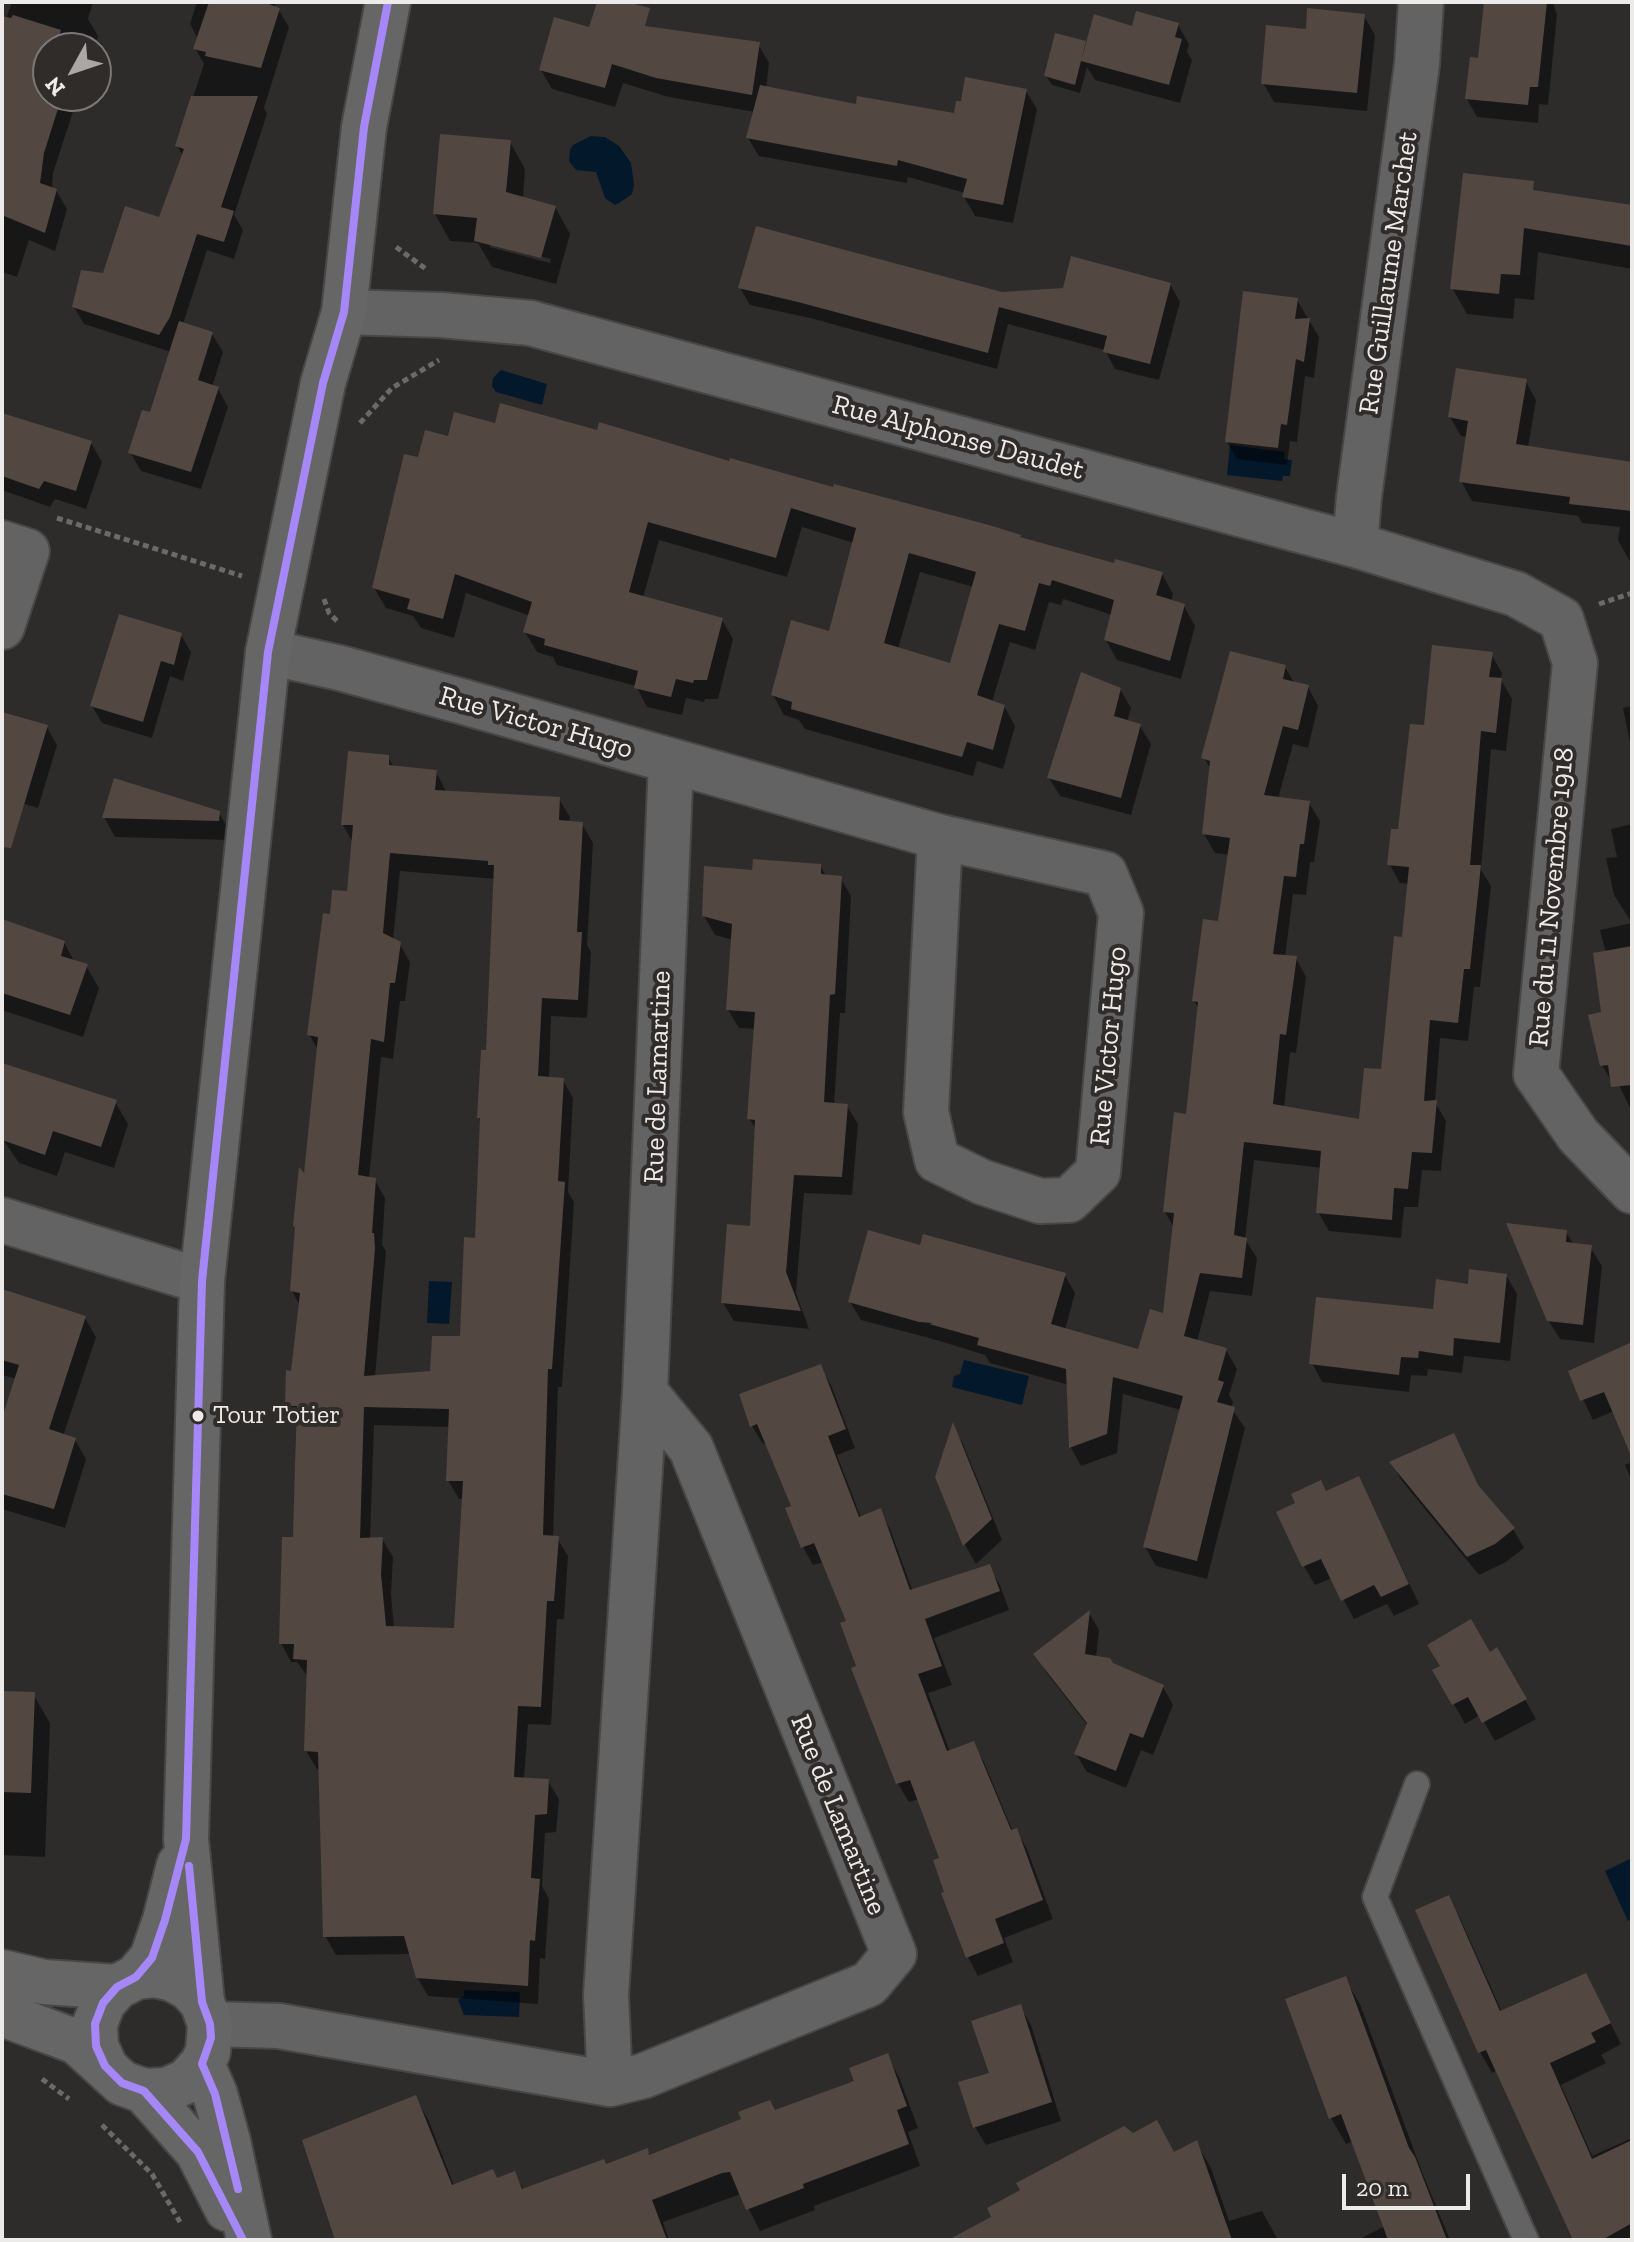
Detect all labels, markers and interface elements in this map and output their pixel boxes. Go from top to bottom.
north arrow [32,32,112,112]
text: N [39,71,70,102]
street label: Rue Guillaume Marchet [1353,130,1425,416]
street label: Rue Alphonse Daudet [829,388,1087,488]
street label: Rue Victor Hugo [435,679,637,767]
street label: Rue du 11 Novembre 1918 [1522,746,1582,1048]
street label: Rue Victor Hugo [1084,945,1134,1147]
street label: Rue de Lamartine [637,970,679,1184]
place label: Tour Totier [213,1400,340,1432]
marker: Tour Totier [190,1408,206,1424]
street label: Rue de Lamartine [783,1710,893,1920]
scale bar [1346,2158,1474,2208]
text: 20 m [1356,2173,1408,2202]

